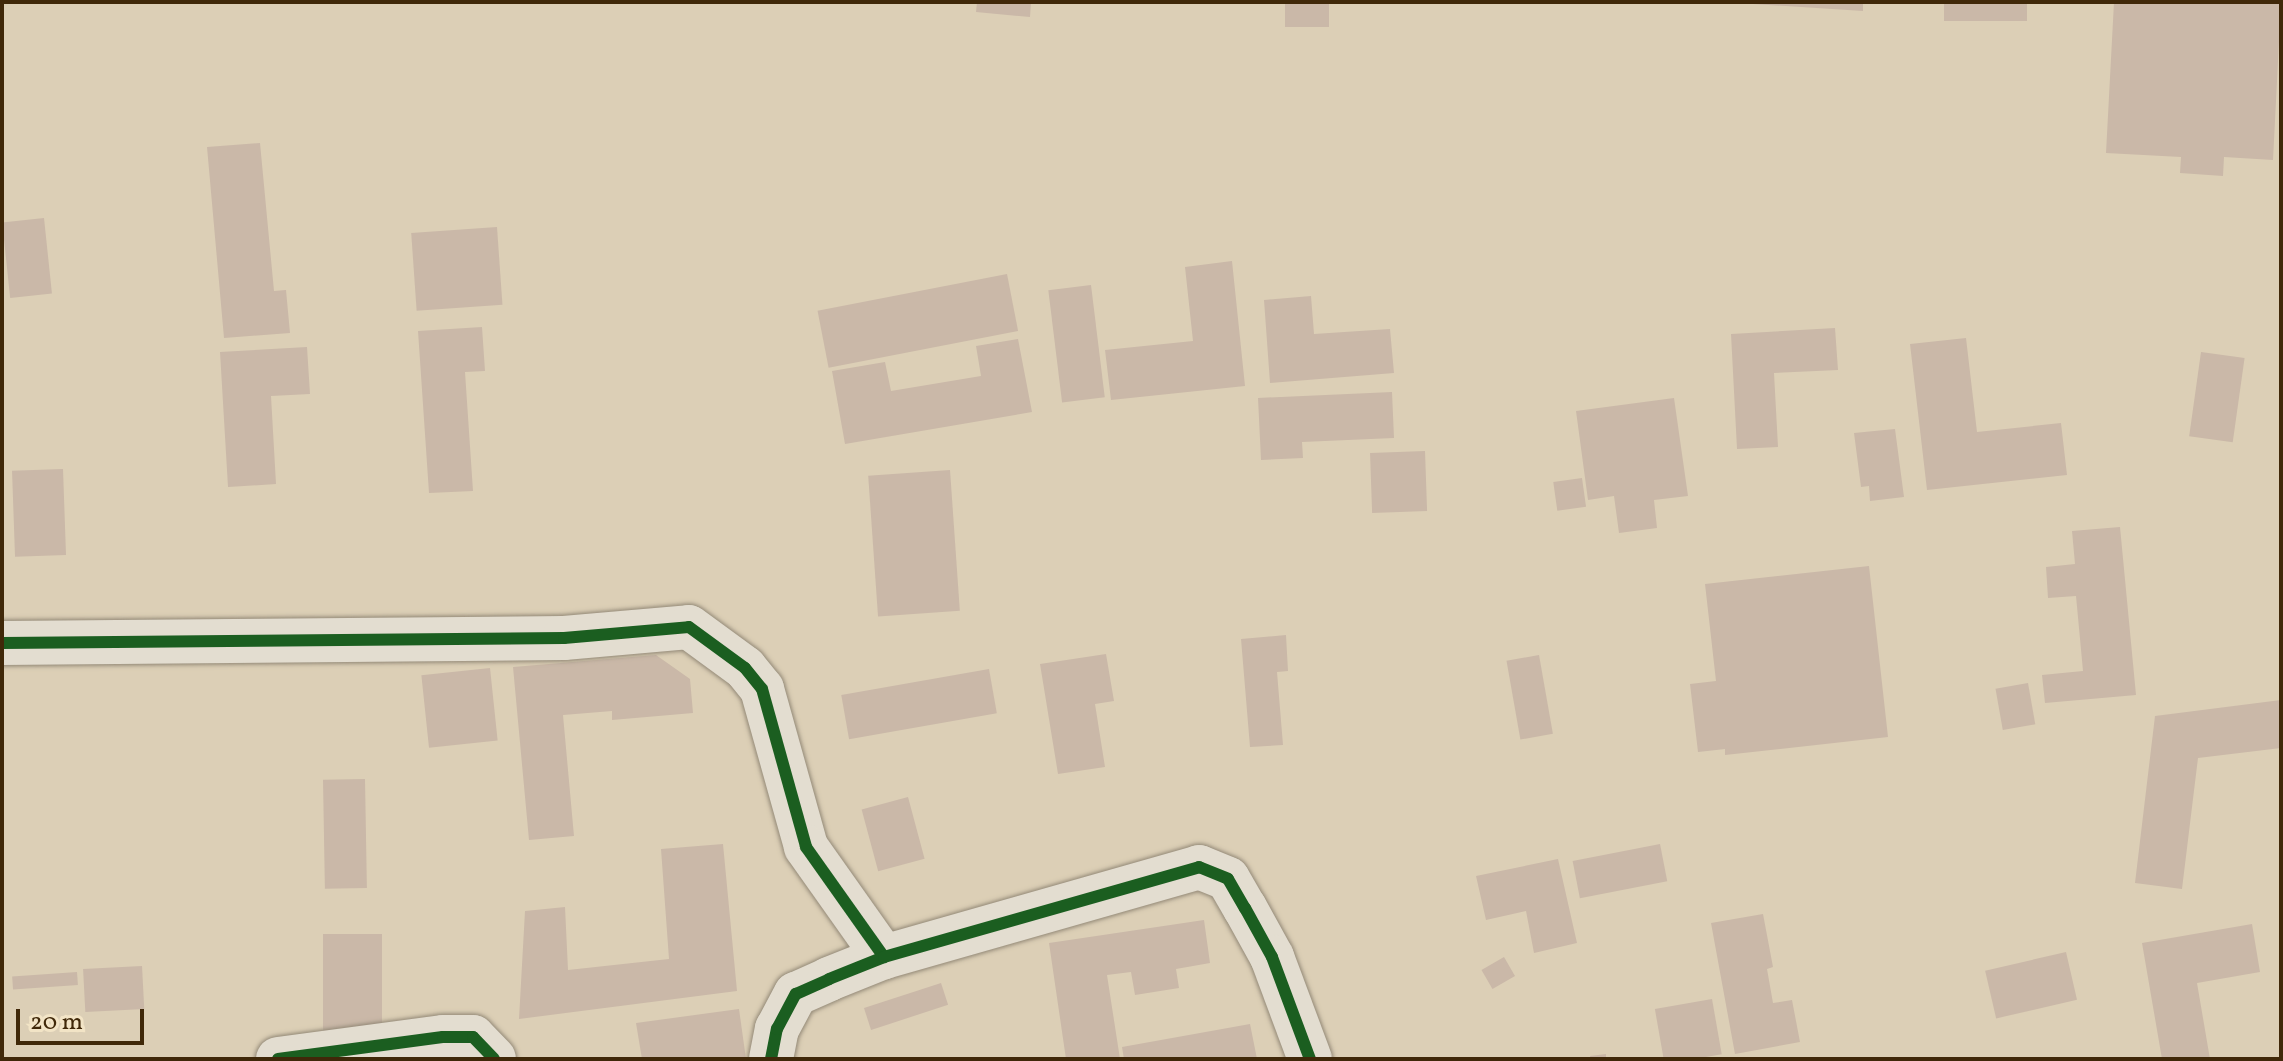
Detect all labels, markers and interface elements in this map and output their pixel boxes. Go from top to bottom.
scale bar [20,993,148,1043]
text: 20 m [30,1006,83,1040]

